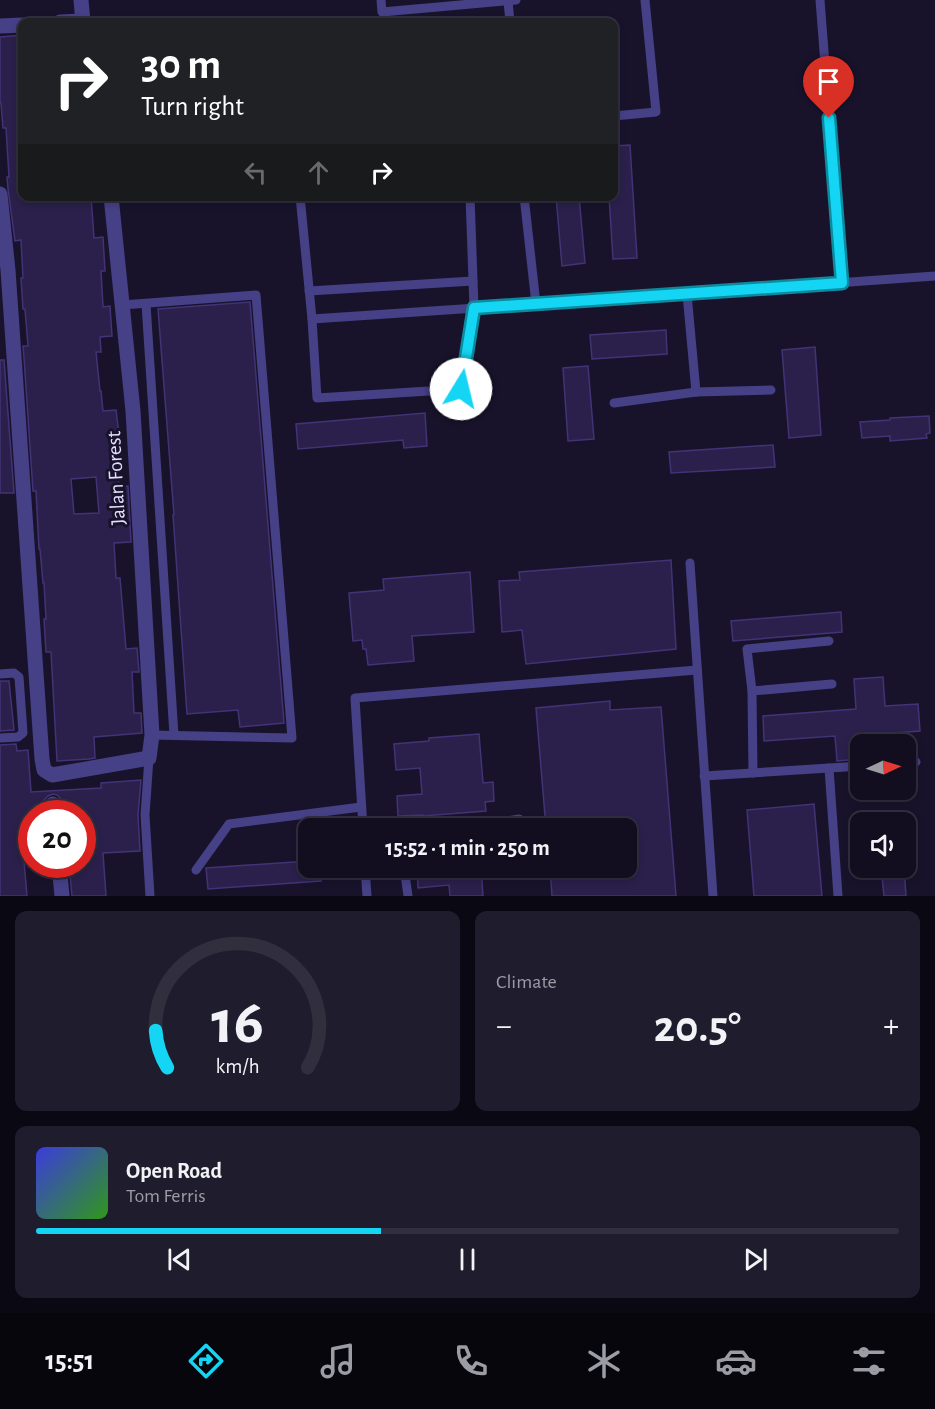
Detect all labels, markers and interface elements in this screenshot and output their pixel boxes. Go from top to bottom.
icon: right [42,42,120,120]
text: 30 m [141,44,221,86]
pin [803,56,854,118]
icon: arrive [812,65,845,98]
text: Turn right [141,93,244,120]
icon: left [239,156,272,189]
icon: ahead [302,156,335,189]
icon: right [365,156,398,189]
position arrow [429,357,493,421]
street label: Jalan Forest [103,430,129,526]
north arrow [850,734,916,800]
map controls [850,734,916,878]
speed limit sign: 20 [18,800,96,878]
button: sound [850,812,916,878]
text: 15:52 · 1 min · 250 m [385,837,550,859]
text: Climate [496,972,557,992]
text: 16 [211,992,264,1054]
text: 20.5° [654,1005,741,1050]
text: − [496,1010,512,1043]
text: + [883,1010,899,1043]
text: km/h [215,1056,260,1077]
text: Open Road [126,1160,222,1182]
text: Tom Ferris [126,1186,206,1206]
icon: previous [163,1243,196,1276]
icon: pause [451,1243,484,1276]
icon: next [739,1243,772,1276]
icon: directions [185,1340,227,1382]
icon: music [317,1340,359,1382]
icon: phone [450,1340,492,1382]
icon: climate [583,1340,625,1382]
icon: car [715,1340,757,1382]
icon: filters [848,1340,890,1382]
text: 15:51 [45,1347,94,1374]

